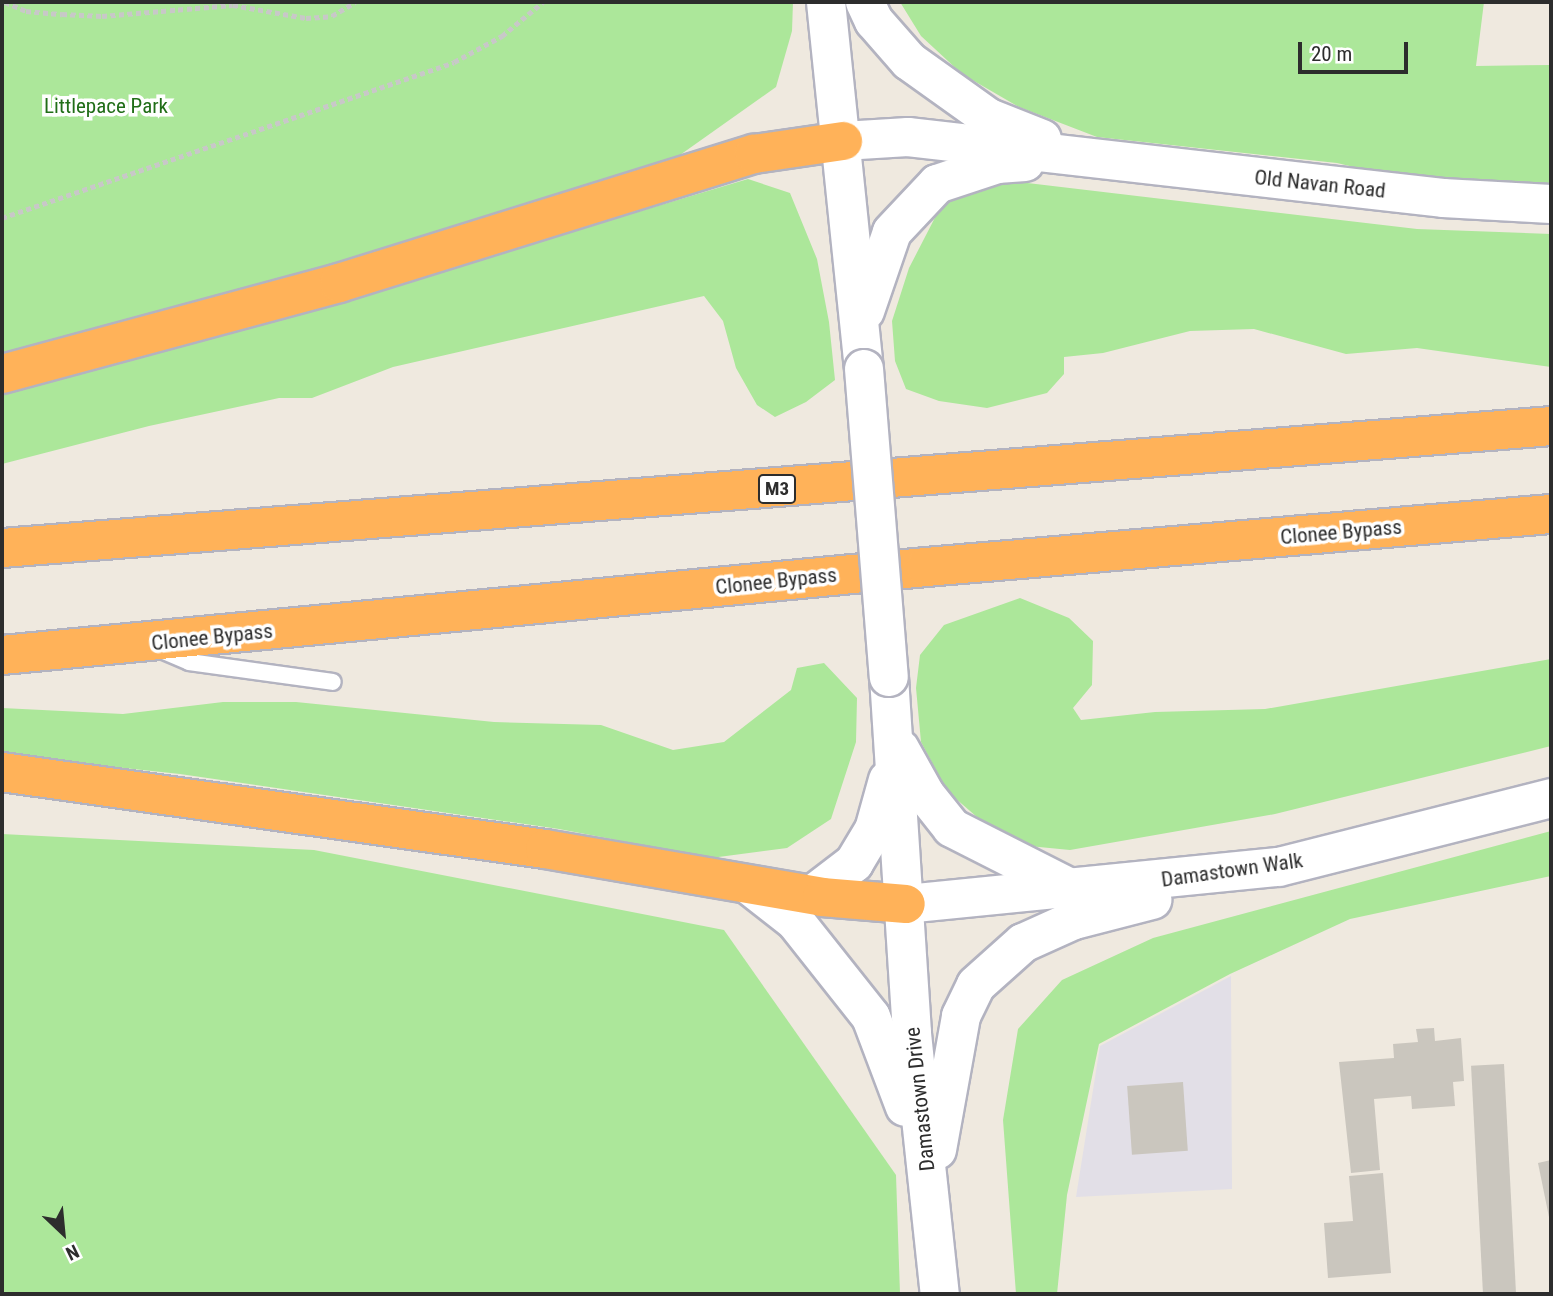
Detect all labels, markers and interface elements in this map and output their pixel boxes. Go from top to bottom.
scale bar [1301,28,1411,72]
text: 20 m [1311,42,1352,66]
park label: Littlepace Park [44,93,168,119]
street label: Old Navan Road [1253,165,1387,203]
road number: M3 [758,474,796,504]
street label: Clonee Bypass [1279,514,1403,550]
street label: Clonee Bypass [714,562,838,600]
street label: Clonee Bypass [150,618,274,656]
street label: Damastown Walk [1160,848,1304,892]
street label: Damastown Drive [900,1026,940,1172]
north arrow [28,1198,98,1268]
text: N [62,1239,83,1265]

